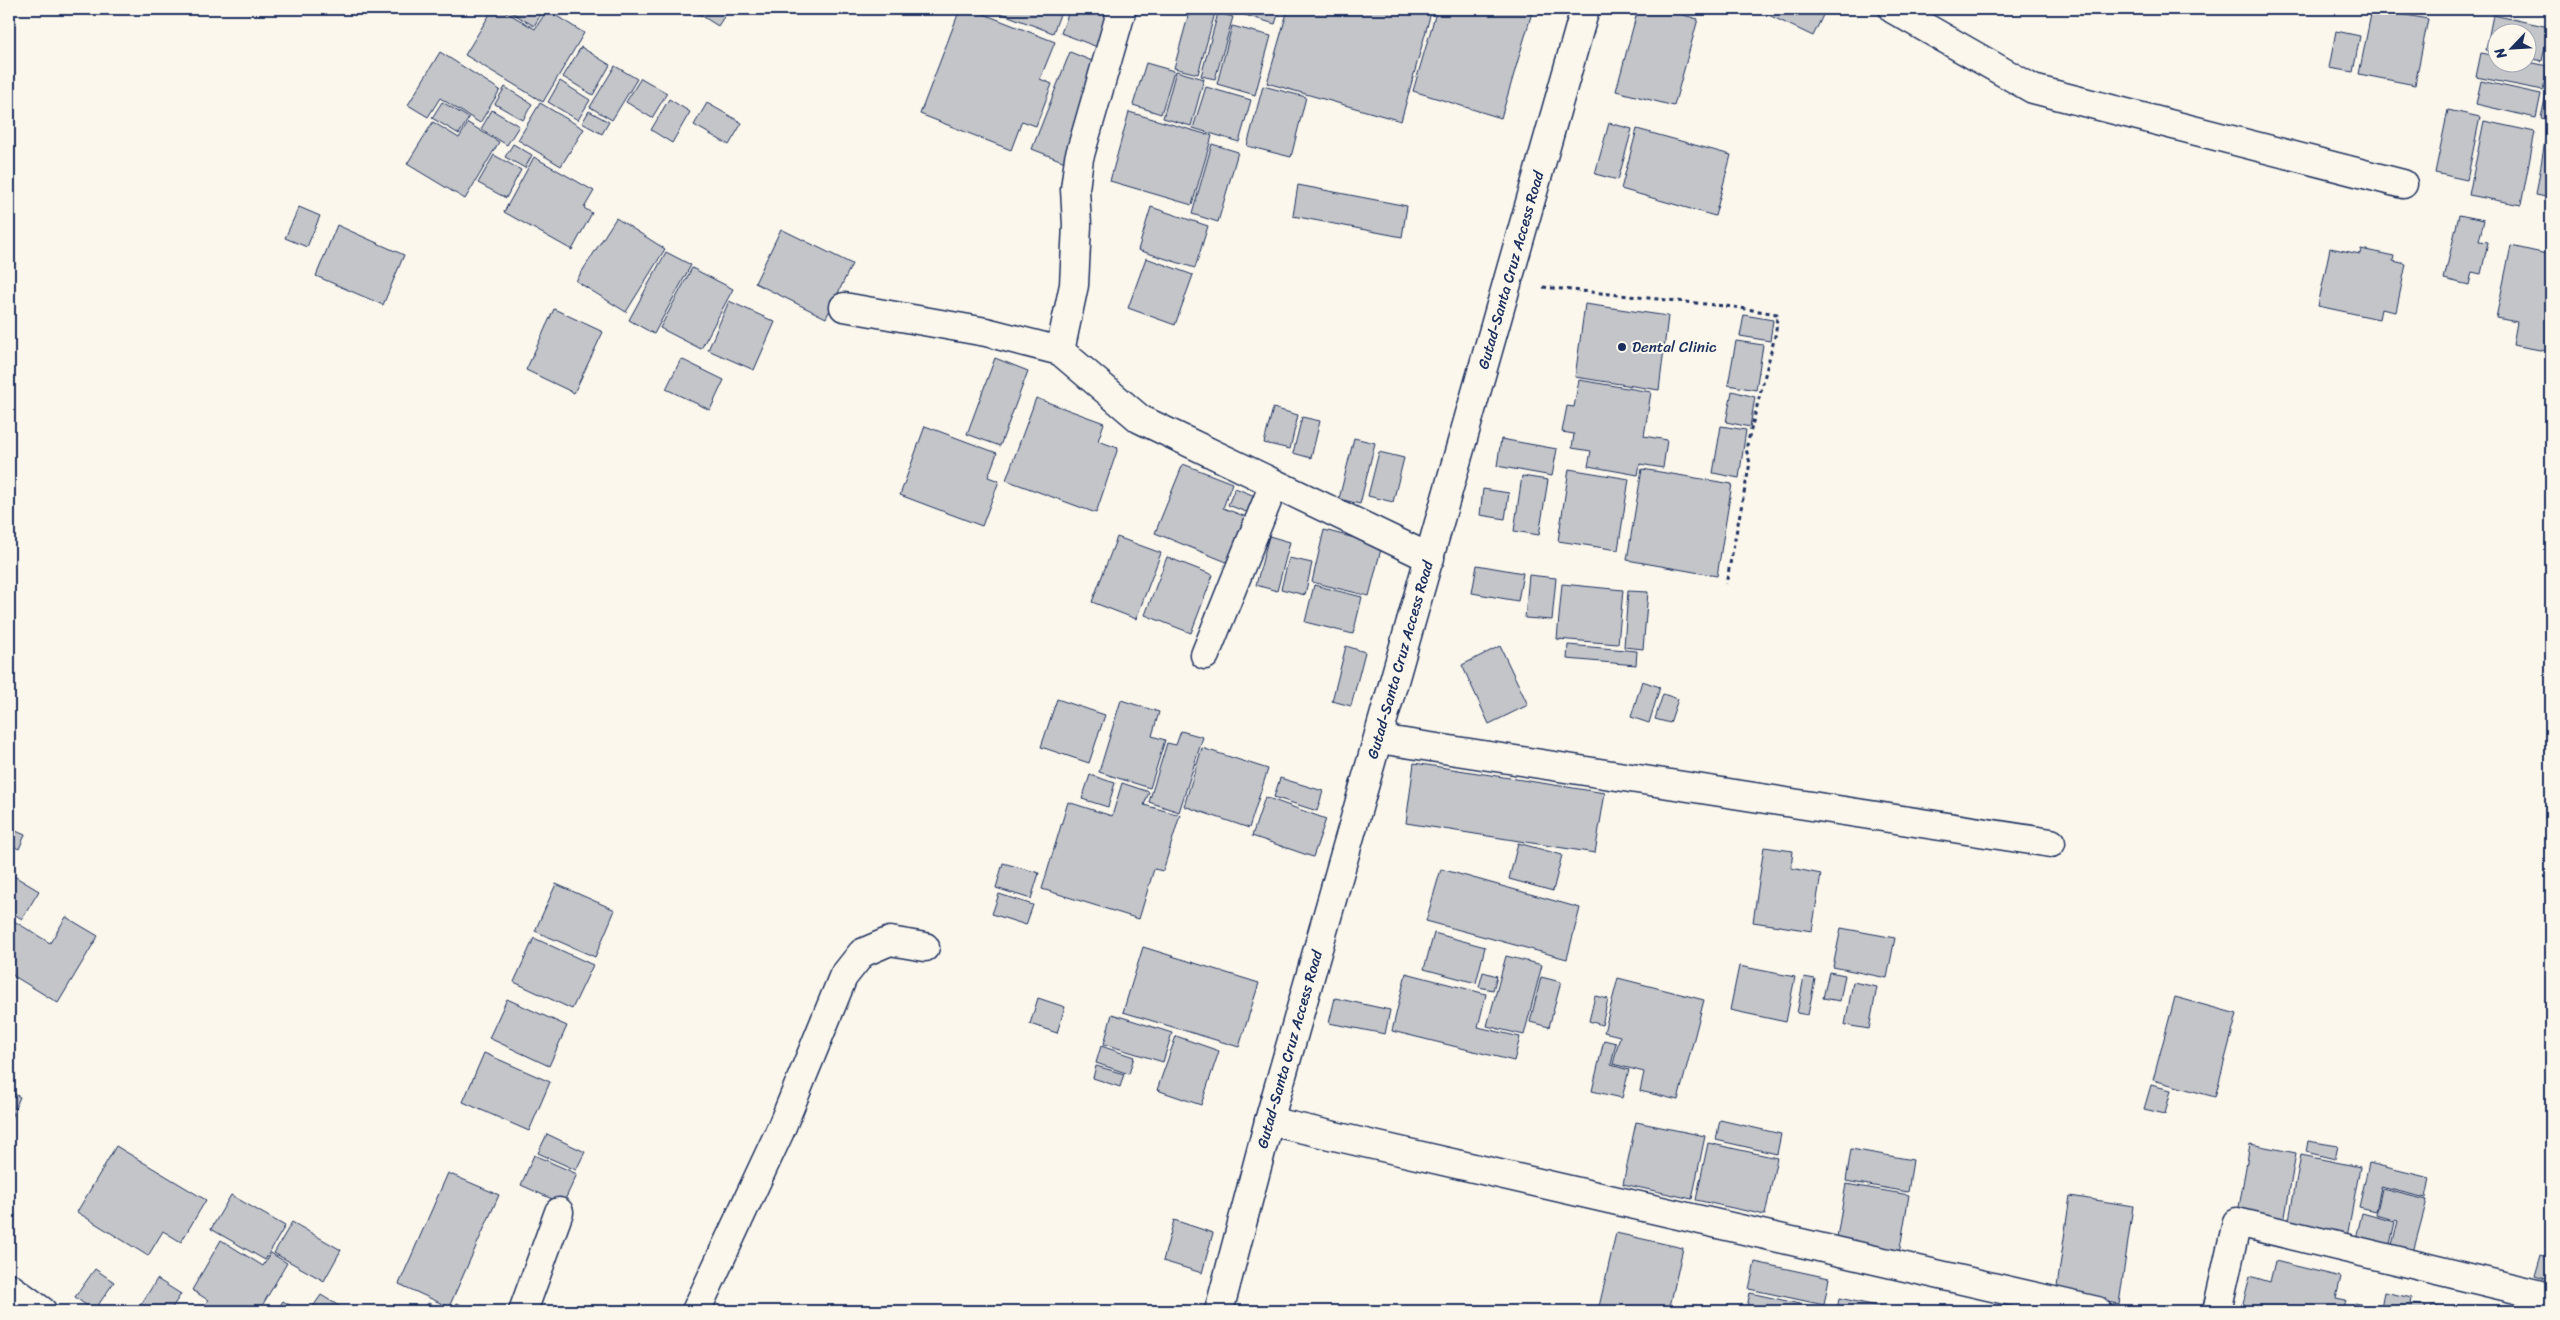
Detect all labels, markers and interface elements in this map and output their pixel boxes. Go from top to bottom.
north arrow [2488,22,2538,72]
text: N [2487,43,2514,64]
street label: Gutad-Santa Cruz Access Road [1470,167,1552,372]
place label: Dental Clinic [1632,334,1717,360]
marker: Dental Clinic [1616,341,1628,353]
street label: Gutad-Santa Cruz Access Road [1360,557,1441,762]
street label: Gutad-Santa Cruz Access Road [1249,946,1330,1151]

